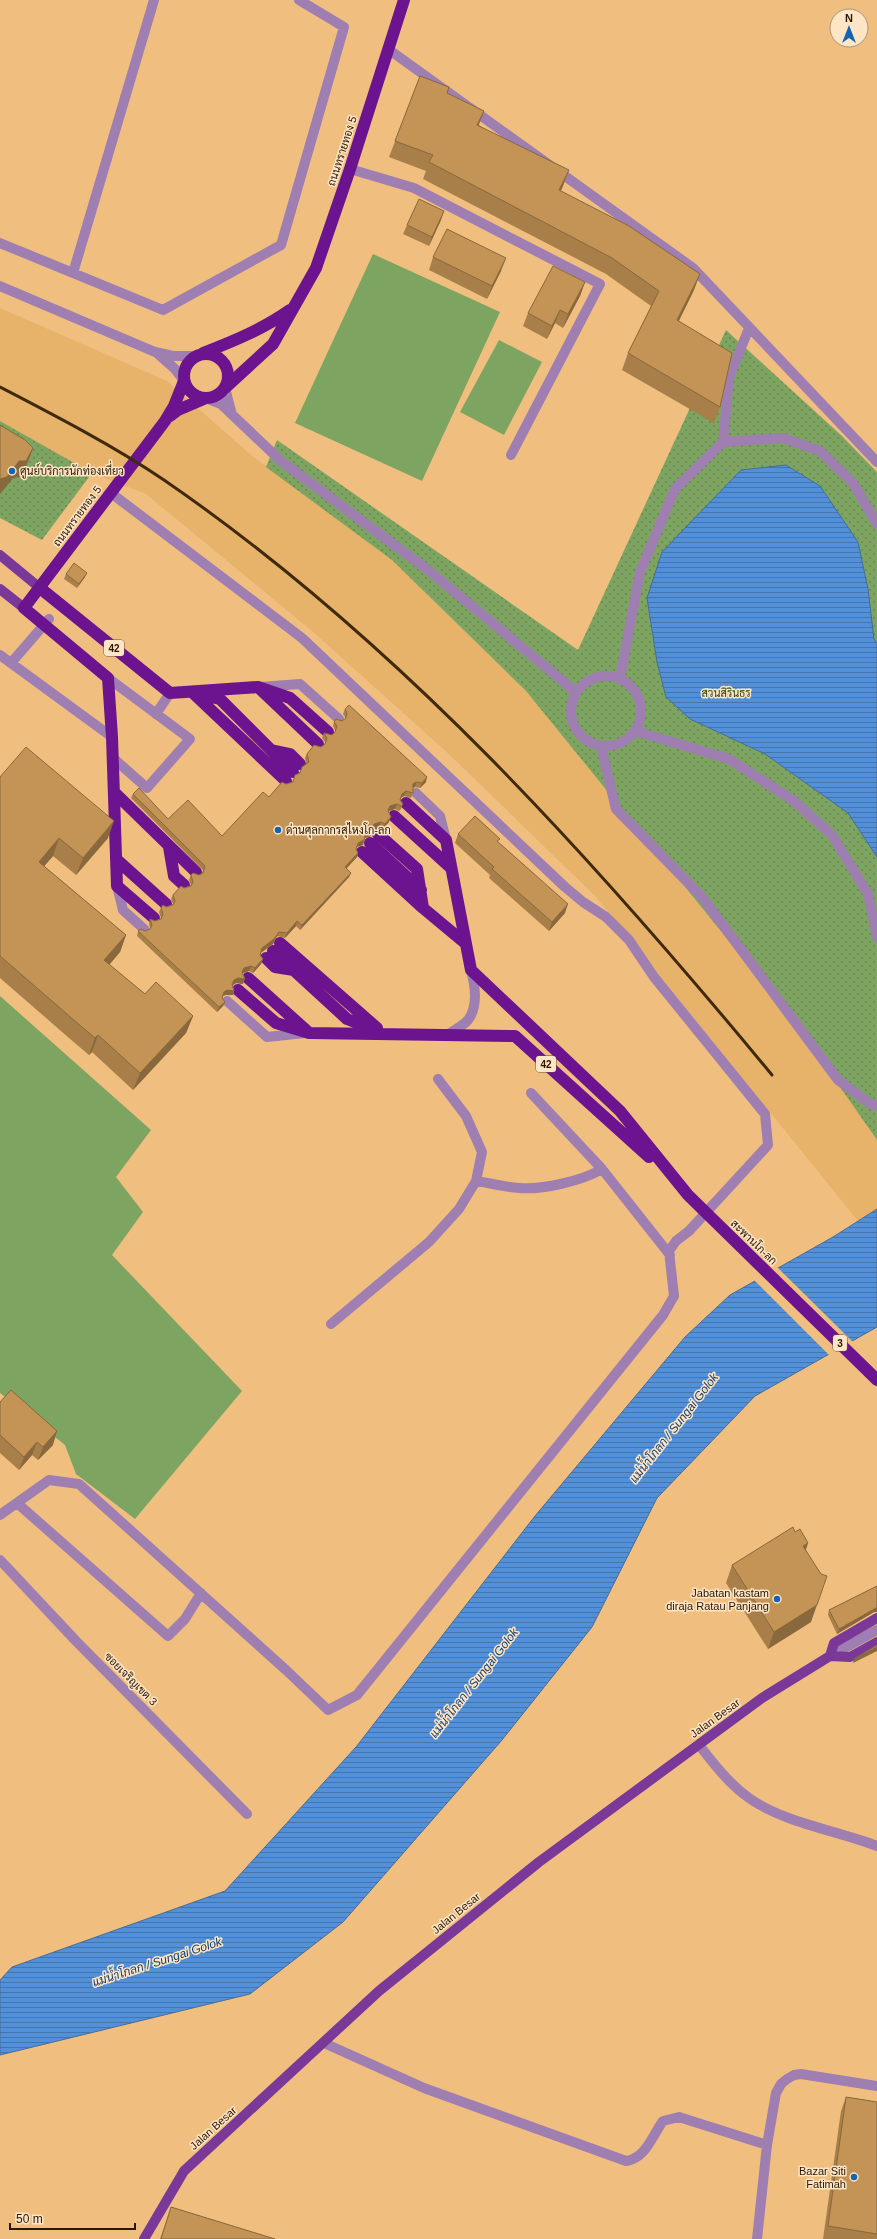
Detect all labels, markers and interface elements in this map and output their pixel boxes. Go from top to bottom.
north arrow [829,8,869,48]
text: N [845,12,853,24]
street label: ถนนทรายทอง 5 [325,115,359,187]
place label: ศูนย์บริการนักท่องเที่ยว [20,460,124,479]
marker: ศูนย์บริการนักท่องเที่ยว [7,466,17,476]
street label: ถนนทรายทอง 5 [50,483,104,549]
road number: 42 [104,640,124,656]
park label: สวนสิรินธร [701,687,751,699]
place label: ด่านศุลกากรสุไหงโก-ลก [286,822,391,839]
marker: ด่านศุลกากรสุไหงโก-ลก [273,825,283,835]
road number: 42 [536,1056,556,1072]
street label: สะพานโก-ลก [728,1216,781,1267]
road number: 3 [833,1335,847,1351]
water label: แม่น้ำโกลก / Sungai Golok [624,1367,722,1486]
place label: Jabatan kastam diraja Ratau Panjang [666,1587,769,1612]
marker: Jabatan kastam diraja Ratau Panjang [772,1594,782,1604]
water label: แม่น้ำโกลก / Sungai Golok [424,1622,522,1741]
street label: ซอยเจริญเขต 3 [102,1650,160,1708]
street label: Jalan Besar [688,1696,742,1740]
street label: Jalan Besar [430,1890,483,1936]
water label: แม่น้ำโกลก / Sungai Golok [89,1930,224,1990]
street label: Jalan Besar [187,2104,239,2152]
place label: Bazar Siti Fatimah [799,2165,846,2190]
marker: Bazar Siti Fatimah [849,2172,859,2182]
scale bar [10,2205,135,2231]
text: 50 m [16,2212,43,2226]

